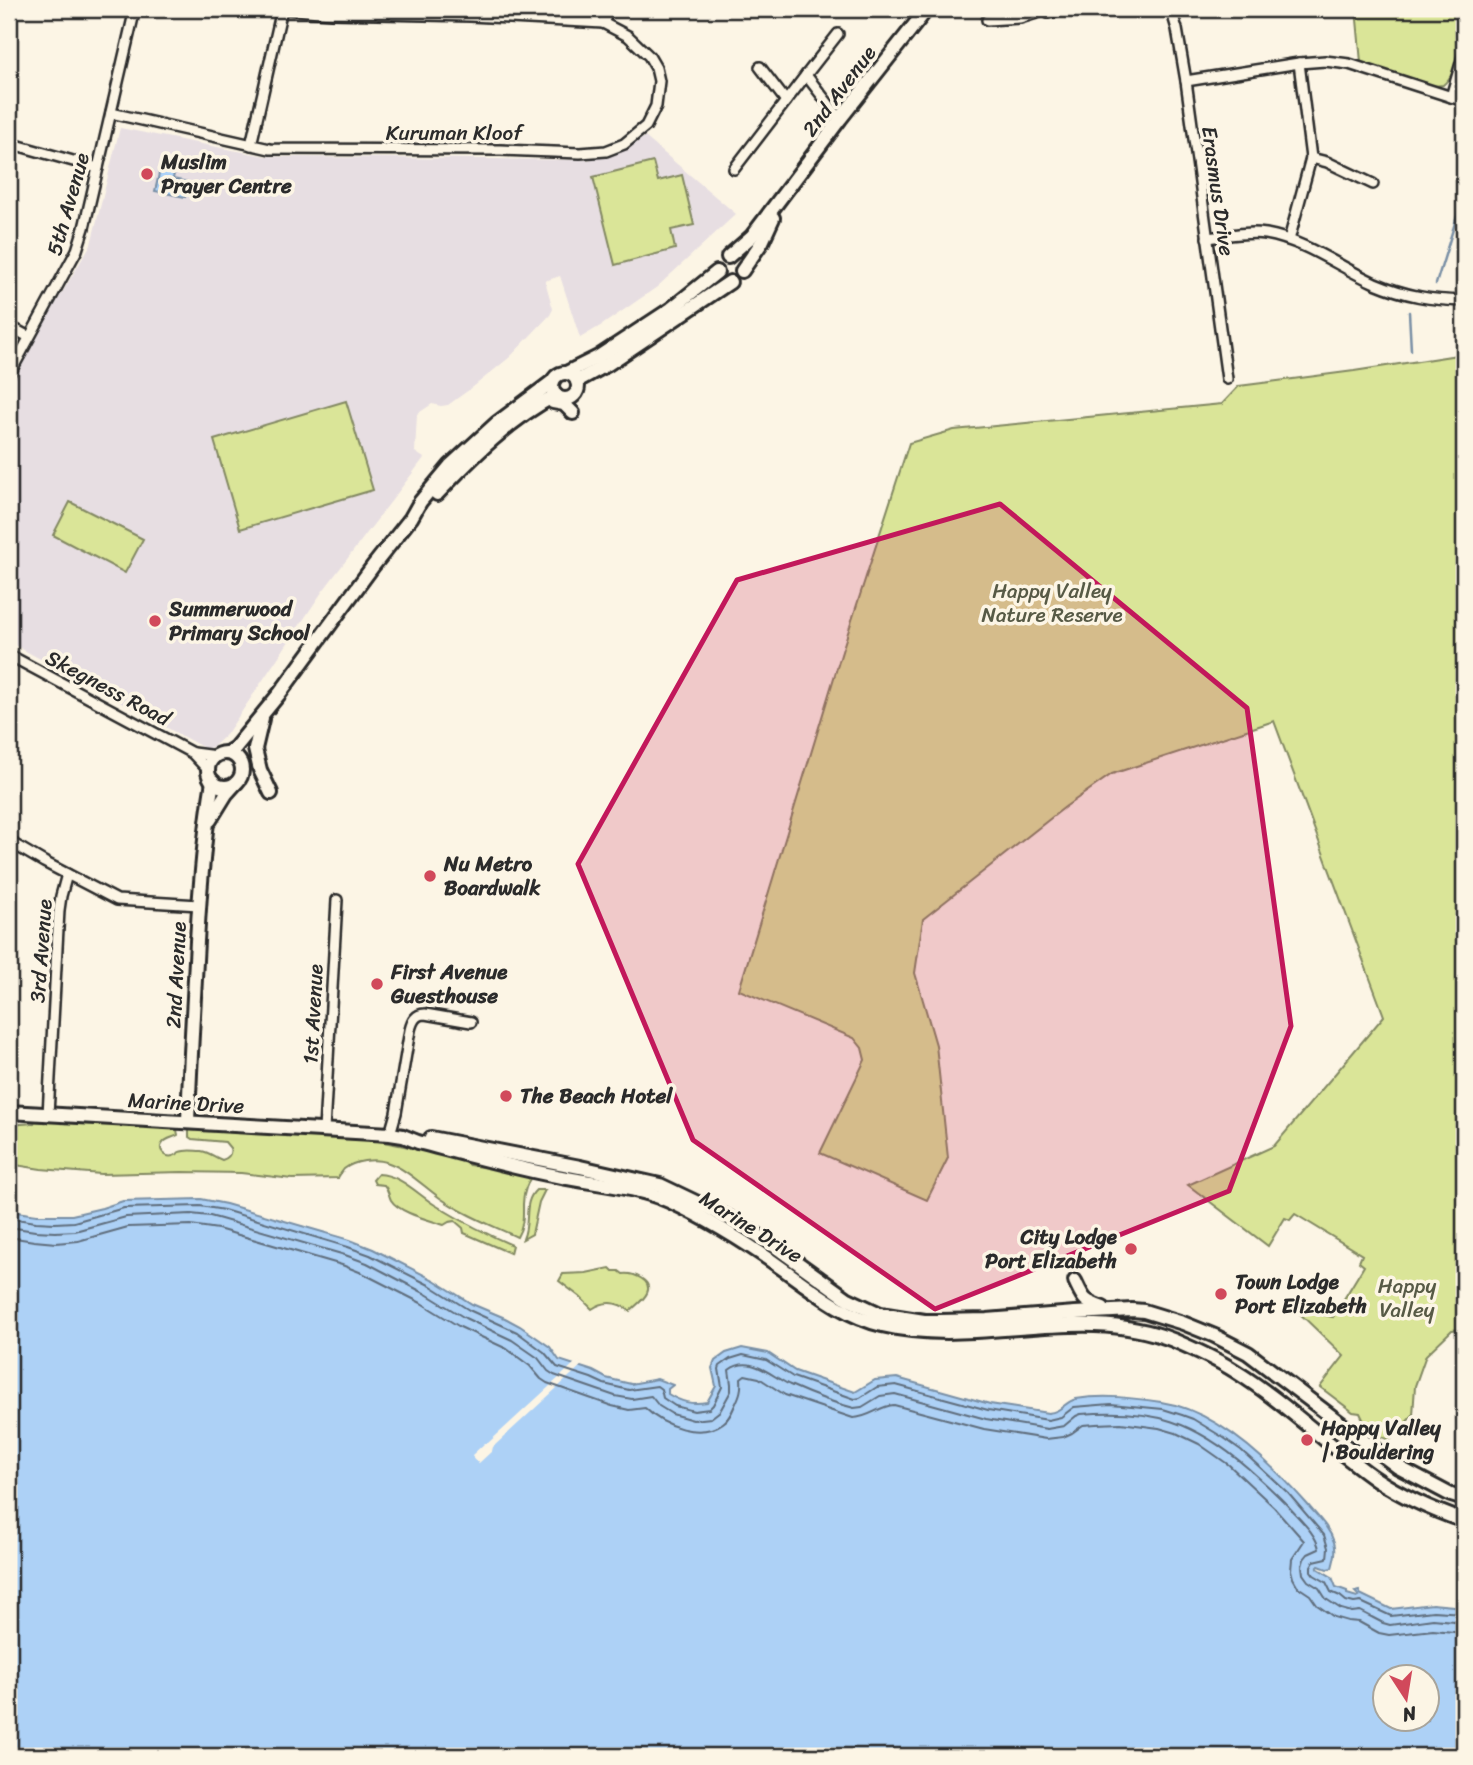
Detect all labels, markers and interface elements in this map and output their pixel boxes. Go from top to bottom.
street label: 2nd Avenue [792,37,886,145]
street label: Kuruman Kloof [386,114,525,152]
street label: Erasmus Drive [1190,124,1246,258]
place label: Muslim Prayer Centre [160,143,292,205]
street label: 5th Avenue [35,148,101,260]
marker: Muslim Prayer Centre [139,166,155,182]
park label: Happy Valley Nature Reserve [981,572,1123,634]
place label: Summerwood Primary School [168,590,311,652]
marker: Summerwood Primary School [147,613,163,629]
street label: Skegness Road [38,639,179,738]
place label: Nu Metro Boardwalk [443,845,541,907]
marker: Nu Metro Boardwalk [422,868,438,884]
street label: 3rd Avenue [18,898,64,1004]
street label: 2nd Avenue [154,921,198,1029]
place label: First Avenue Guesthouse [390,953,508,1015]
street label: 1st Avenue [291,963,335,1065]
marker: First Avenue Guesthouse [369,976,385,992]
place label: The Beach Hotel [520,1077,673,1115]
street label: Marine Drive [127,1081,245,1125]
marker: The Beach Hotel [498,1088,514,1104]
street label: Marine Drive [692,1180,811,1274]
place label: City Lodge Port Elizabeth [985,1218,1118,1280]
marker: City Lodge Port Elizabeth [1123,1241,1139,1257]
place label: Town Lodge Port Elizabeth [1235,1263,1367,1325]
park label: Happy Valley [1378,1267,1436,1329]
marker: Town Lodge Port Elizabeth [1213,1286,1229,1302]
place label: Happy Valley | Bouldering [1320,1409,1442,1471]
marker: Happy Valley | Bouldering [1299,1432,1315,1448]
north arrow [1372,1664,1442,1734]
text: N [1399,1696,1420,1732]

